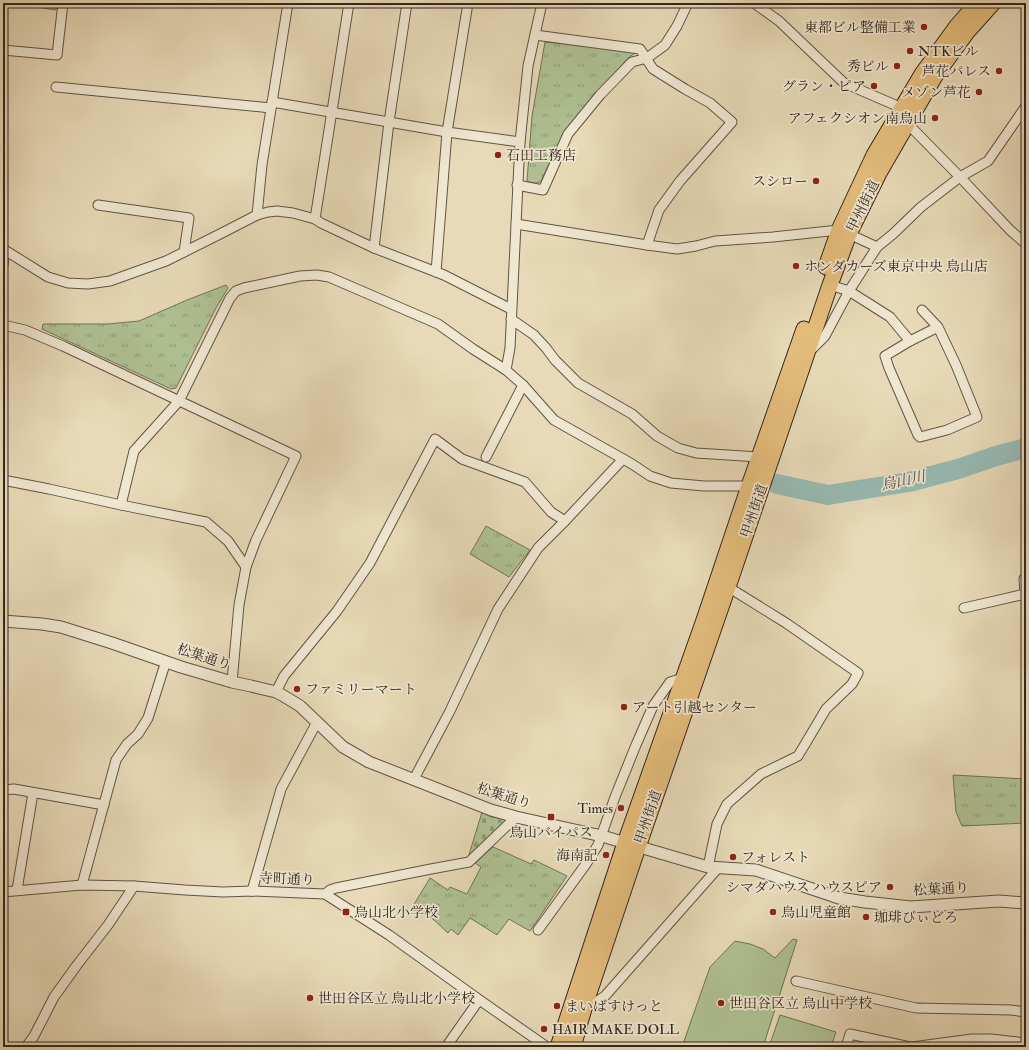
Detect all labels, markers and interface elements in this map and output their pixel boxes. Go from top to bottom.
place label: 東都ビル整備工業 [804,19,916,36]
marker: 東都ビル整備工業 [919,22,929,32]
place label: NTKビル [918,43,979,60]
marker: NTKビル [905,46,915,56]
place label: 秀ビル [847,58,889,75]
marker: 秀ビル [892,61,902,71]
place label: 芦花パレス [921,63,991,80]
marker: 芦花パレス [994,66,1004,76]
place label: グラン・ピア [782,78,866,95]
marker: グラン・ピア [869,81,879,91]
place label: メゾン芦花 [901,84,971,101]
marker: メゾン芦花 [974,87,984,97]
place label: アフェクシオン南烏山 [788,110,927,127]
marker: アフェクシオン南烏山 [930,113,940,123]
place label: 石田工務店 [506,147,576,164]
marker: 石田工務店 [493,150,503,160]
place label: スシロー [752,173,808,190]
marker: スシロー [811,176,821,186]
street label: 甲州街道 [843,177,883,235]
place label: ホンダカーズ東京中央 烏山店 [804,258,988,275]
marker: ホンダカーズ東京中央 烏山店 [791,261,801,271]
water label: 烏山川 [879,467,929,495]
street label: 甲州街道 [737,482,771,540]
street label: 松葉通り [175,640,233,674]
place label: ファミリーマート [305,681,417,698]
marker: ファミリーマート [292,684,302,694]
place label: アート引越センター [632,699,757,716]
marker: アート引越センター [619,702,629,712]
street label: 松葉通り [475,780,533,812]
street label: 甲州街道 [631,788,665,846]
place label: Times [578,800,613,817]
marker: Times [616,803,626,813]
marker: 烏山バイパス [546,812,556,822]
place label: 烏山バイパス [509,824,593,841]
place label: 海南記 [556,847,598,864]
place label: フォレスト [741,849,810,866]
marker: 海南記 [601,850,611,860]
marker: フォレスト [728,852,738,862]
street label: 寺町通り [259,870,315,888]
place label: シマダハウス ハウスピア [726,879,882,896]
street label: 松葉通り [913,879,969,899]
marker: シマダハウス ハウスピア [885,882,895,892]
place label: 烏山北小学校 [354,904,438,921]
place label: 烏山児童館 [781,904,851,921]
marker: 烏山北小学校 [341,907,351,917]
marker: 烏山児童館 [768,907,778,917]
place label: 珈琲びぃどろ [874,909,958,926]
marker: 珈琲びぃどろ [861,912,871,922]
place label: 世田谷区立 烏山北小学校 [318,990,475,1007]
marker: 世田谷区立 烏山北小学校 [305,993,315,1003]
place label: 世田谷区立 烏山中学校 [729,995,872,1012]
place label: まいばすけっと [565,998,663,1015]
marker: 世田谷区立 烏山中学校 [716,998,726,1008]
marker: まいばすけっと [552,1001,562,1011]
place label: HAIR MAKE DOLL [552,1021,679,1038]
marker: HAIR MAKE DOLL [539,1024,549,1034]

